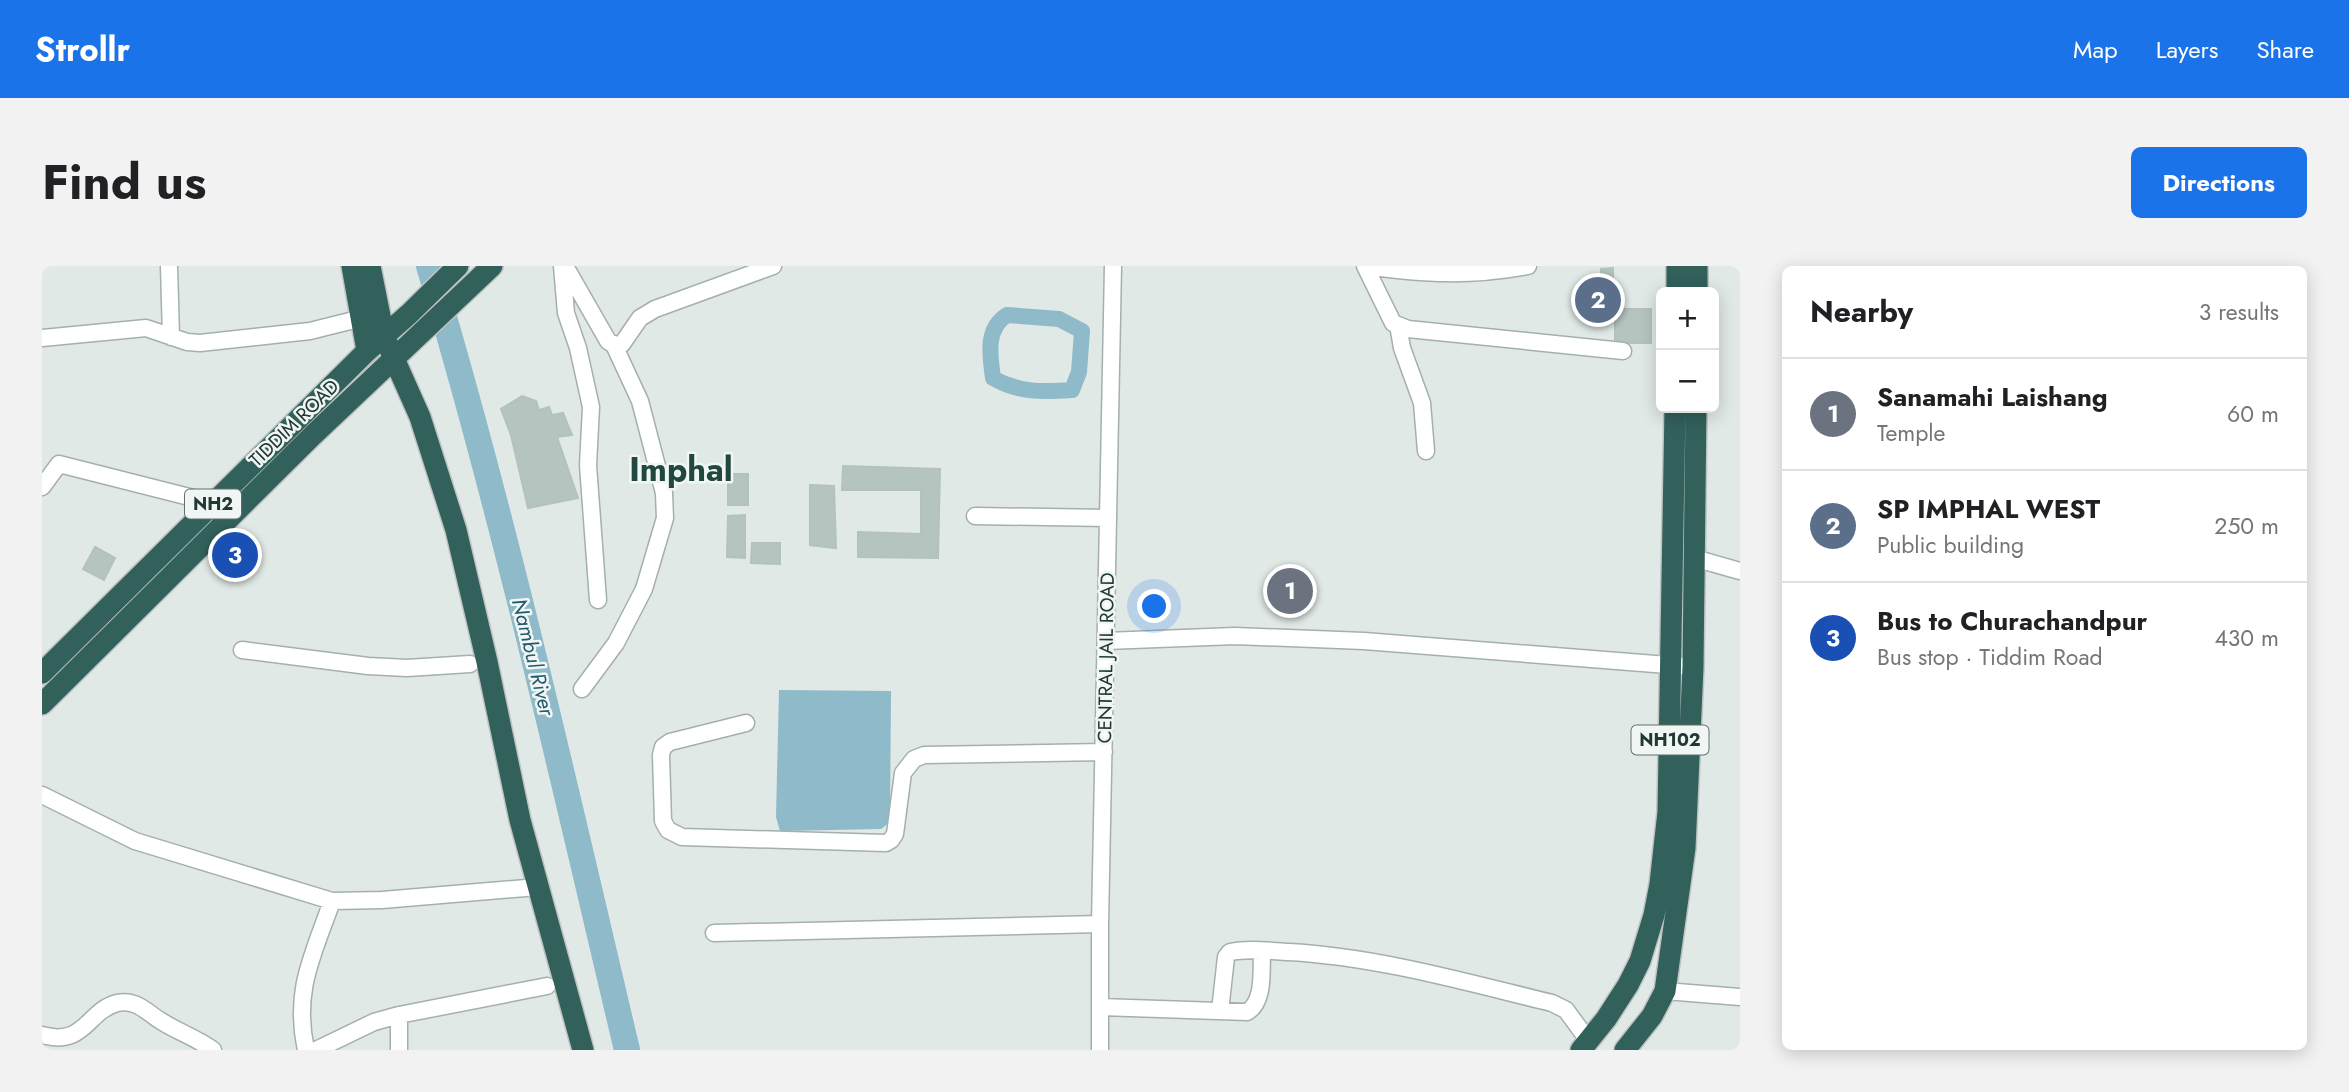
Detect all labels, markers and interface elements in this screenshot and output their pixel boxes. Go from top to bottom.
text: Strollr [35,26,130,73]
text: Map [2073,32,2118,67]
text: Layers [2156,32,2218,67]
text: Share [2256,32,2314,67]
text: Find us [42,147,206,217]
button: Directions [2131,147,2307,218]
pin: 2 [1575,274,1621,326]
map controls [1656,287,1719,413]
button: + [1656,287,1719,350]
text: Nearby [1810,290,1913,333]
text: 3 results [2199,295,2279,329]
button: − [1656,350,1719,413]
street label: TIDDIM ROAD [243,373,345,473]
text: Sanamahi Laishang [1877,378,2108,416]
text: 1 [1827,397,1839,431]
text: 60 m [2227,397,2279,431]
text: Temple [1877,416,1945,450]
district label: Imphal [629,446,733,493]
road number: NH2 [185,490,241,518]
text: SP IMPHAL WEST [1877,490,2100,528]
text: 2 [1825,509,1841,543]
text: 250 m [2214,509,2279,543]
text: Public building [1877,528,2024,562]
pin: 3 [212,529,258,581]
pin: 1 [1267,565,1313,617]
street label: CENTRAL JAIL ROAD [1091,572,1121,744]
your location [1137,589,1171,623]
water label: Nambul River [504,595,562,720]
text: Bus to Churachandpur [1877,602,2147,640]
text: 3 [1826,621,1840,655]
text: 430 m [2214,621,2279,655]
text: Bus stop · Tiddim Road [1877,640,2103,674]
road number: NH102 [1632,726,1708,754]

